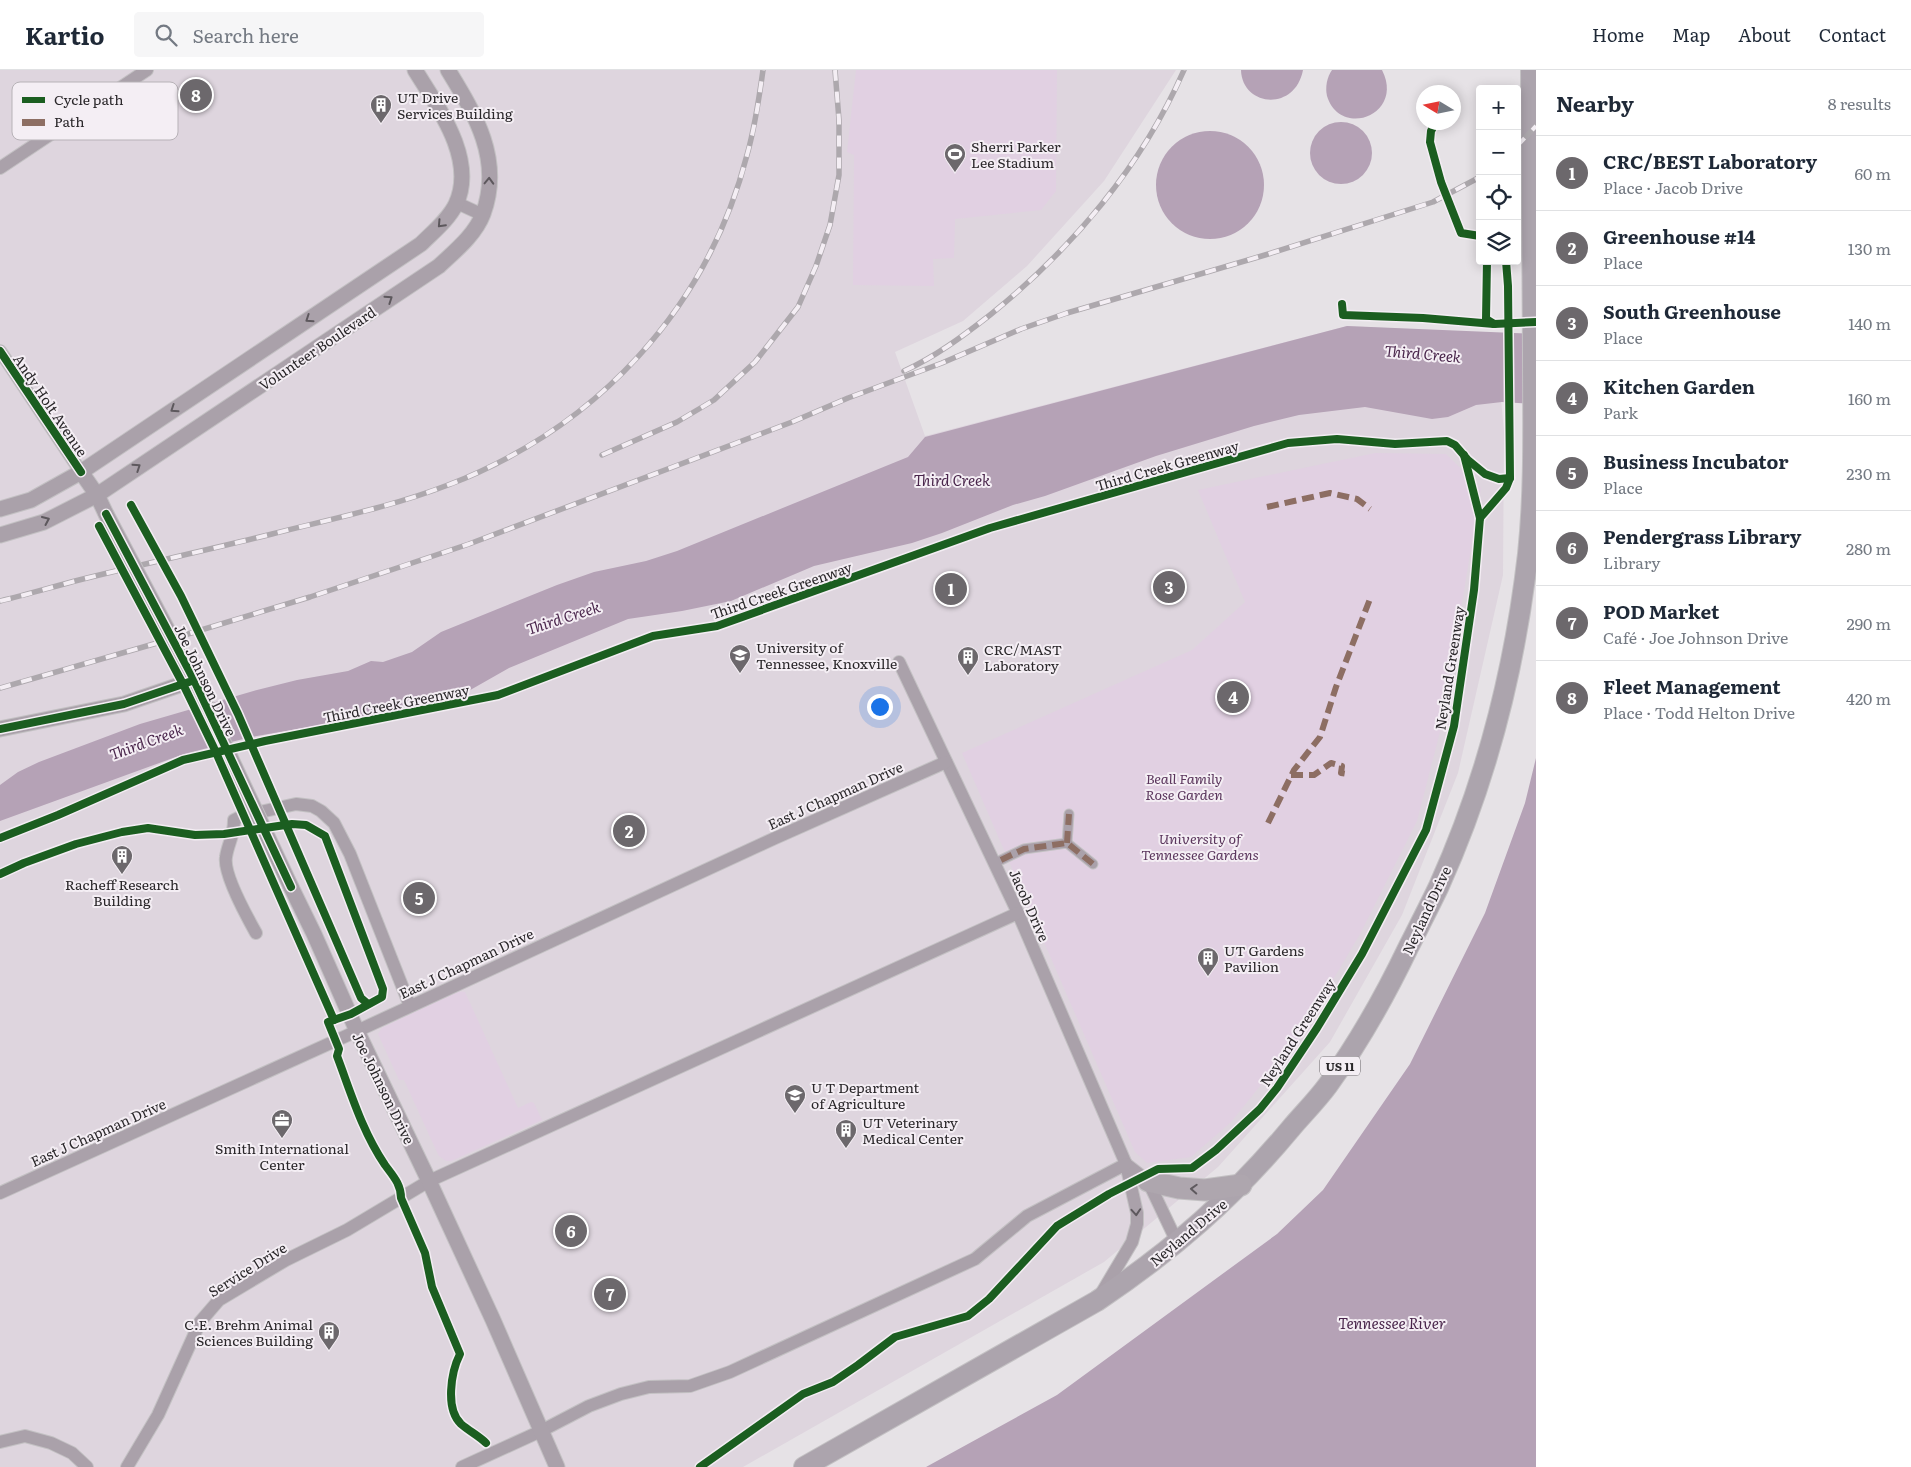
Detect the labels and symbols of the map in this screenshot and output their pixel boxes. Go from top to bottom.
pin: 8 [180,76,212,114]
legend [12,82,178,140]
north arrow [1416,85,1461,130]
place label: UT Drive Services Building [397,87,513,123]
text: Cycle path [54,89,123,109]
building icon: UT Drive Services Building [369,93,393,124]
text: Path [54,111,84,131]
place label: Sherri Parker Lee Stadium [971,136,1061,172]
sports icon: Sherri Parker Lee Stadium [943,142,967,173]
one-way arrow [484,177,495,185]
one-way arrow [438,219,447,228]
one-way arrow [383,296,392,306]
street label: Volunteer Boulevard [255,301,380,395]
one-way arrow [306,313,315,322]
water label: Third Creek [1384,338,1463,368]
street label: Andy Holt Avenue [9,350,93,460]
one-way arrow [171,403,180,412]
street label: Third Creek Greenway [1093,435,1242,495]
one-way arrow [132,464,141,474]
water label: Third Creek [914,468,991,491]
one-way arrow [41,515,50,526]
street label: Third Creek Greenway [707,556,855,624]
pin: 3 [1153,568,1185,606]
pin: 1 [935,570,967,608]
water label: Third Creek [523,594,604,640]
street label: Neyland Greenway [1429,604,1469,731]
street label: Joe Johnson Drive [170,621,242,739]
place label: University of Tennessee, Knoxville [756,637,897,673]
place label: CRC/MAST Laboratory [984,639,1062,675]
school or university icon: University of Tennessee, Knoxville [728,643,752,674]
building icon: CRC/MAST Laboratory [956,645,980,676]
pin: 4 [1217,678,1249,716]
street label: Third Creek Greenway [321,679,472,727]
your location [867,694,893,720]
water label: Third Creek [106,717,187,765]
street label: East J Chapman Drive [764,756,906,834]
park label: Beall Family Rose Garden [1145,768,1223,804]
pin: 2 [613,812,645,850]
park label: University of Tennessee Gardens [1141,828,1259,864]
building icon: Racheff Research Building [110,844,134,875]
street label: Neyland Drive [1397,863,1455,957]
street label: Jacob Drive [1005,866,1055,944]
place label: Racheff Research Building [65,874,179,910]
pin: 5 [403,879,435,917]
street label: East J Chapman Drive [396,923,536,1003]
place label: UT Gardens Pavilion [1224,940,1304,976]
building icon: UT Gardens Pavilion [1196,946,1220,977]
street label: Neyland Greenway [1255,973,1340,1090]
street label: Joe Johnson Drive [348,1029,420,1147]
road number: US 11 [1320,1056,1360,1076]
place label: U T Department of Agriculture [811,1077,920,1113]
school or university icon: U T Department of Agriculture [783,1083,807,1114]
street label: East J Chapman Drive [27,1093,169,1171]
office icon: Smith International Center [270,1108,294,1139]
place label: UT Veterinary Medical Center [862,1112,964,1148]
building icon: UT Veterinary Medical Center [834,1118,858,1149]
place label: Smith International Center [215,1138,349,1174]
one-way arrow [1190,1183,1198,1194]
street label: Neyland Drive [1145,1194,1231,1270]
one-way arrow [1131,1208,1142,1216]
pin: 6 [555,1212,587,1250]
street label: Service Drive [204,1237,290,1301]
pin: 7 [594,1275,626,1313]
water label: Tennessee River [1338,1311,1446,1334]
place label: C.E. Brehm Animal Sciences Building [184,1314,313,1350]
building icon: C.E. Brehm Animal Sciences Building [317,1320,341,1351]

